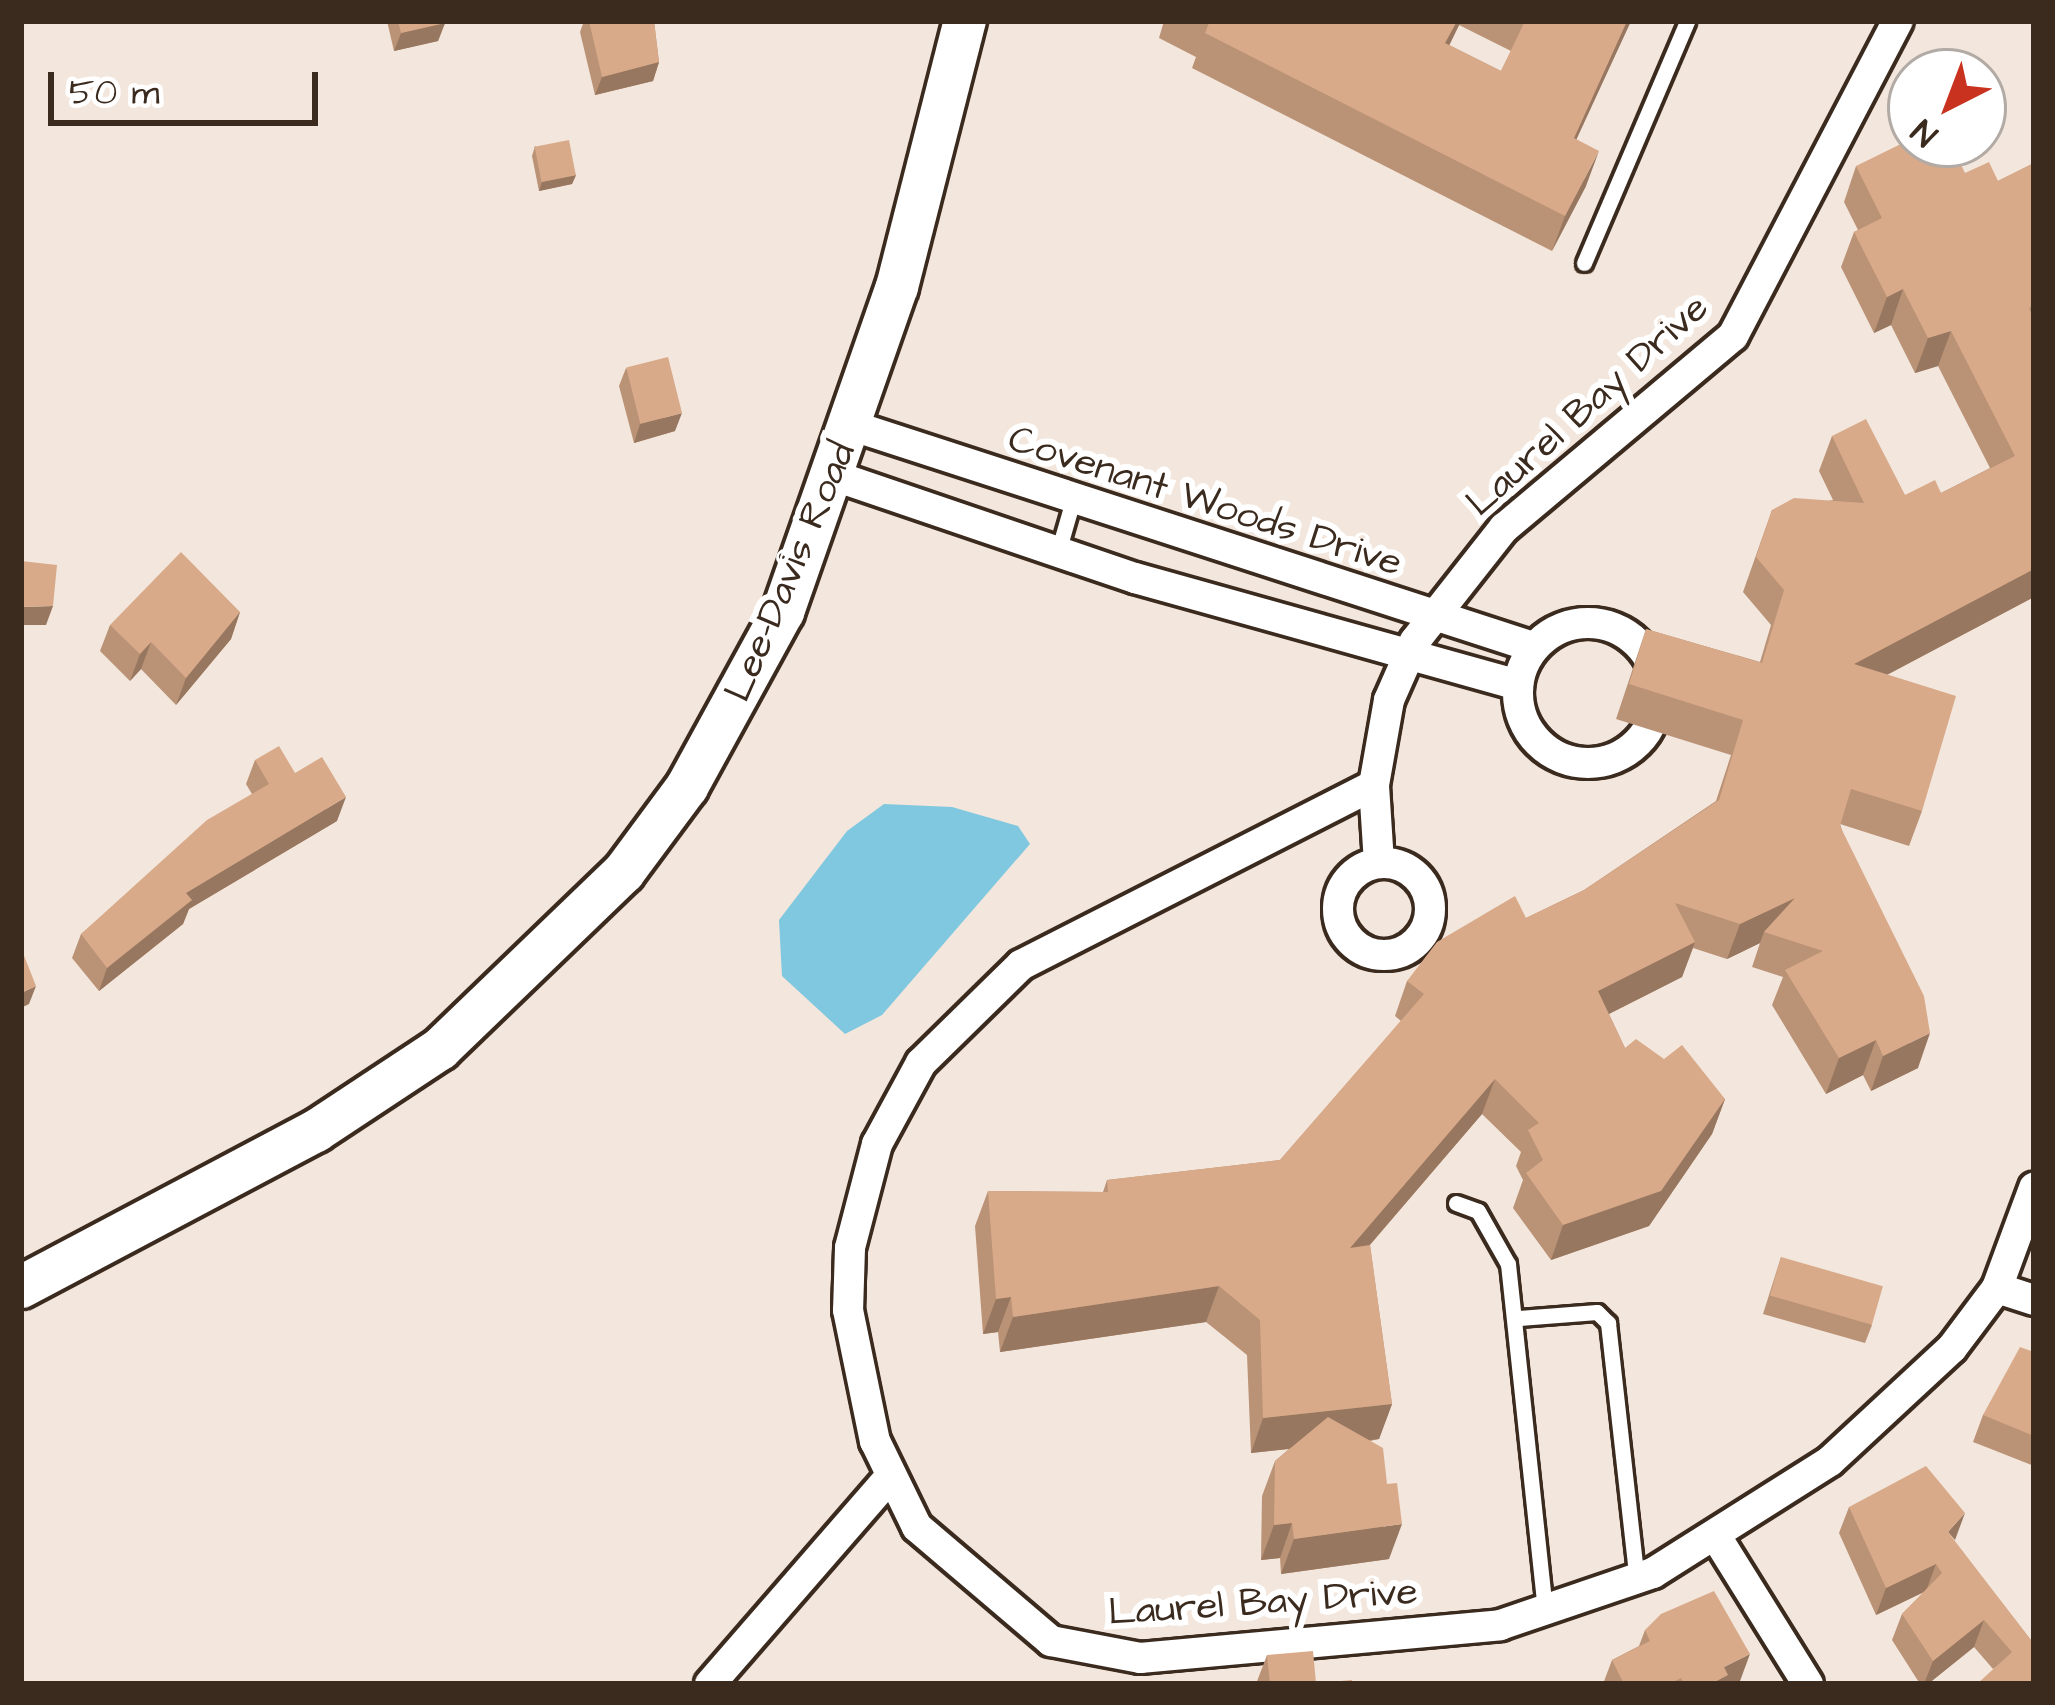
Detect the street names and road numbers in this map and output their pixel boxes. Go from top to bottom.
street label: Laurel Bay Drive [1457,285,1719,527]
street label: Covenant Woods Drive [1002,416,1408,588]
street label: Lee-Davis Road [715,435,867,709]
street label: Laurel Bay Drive [1107,1569,1419,1637]

